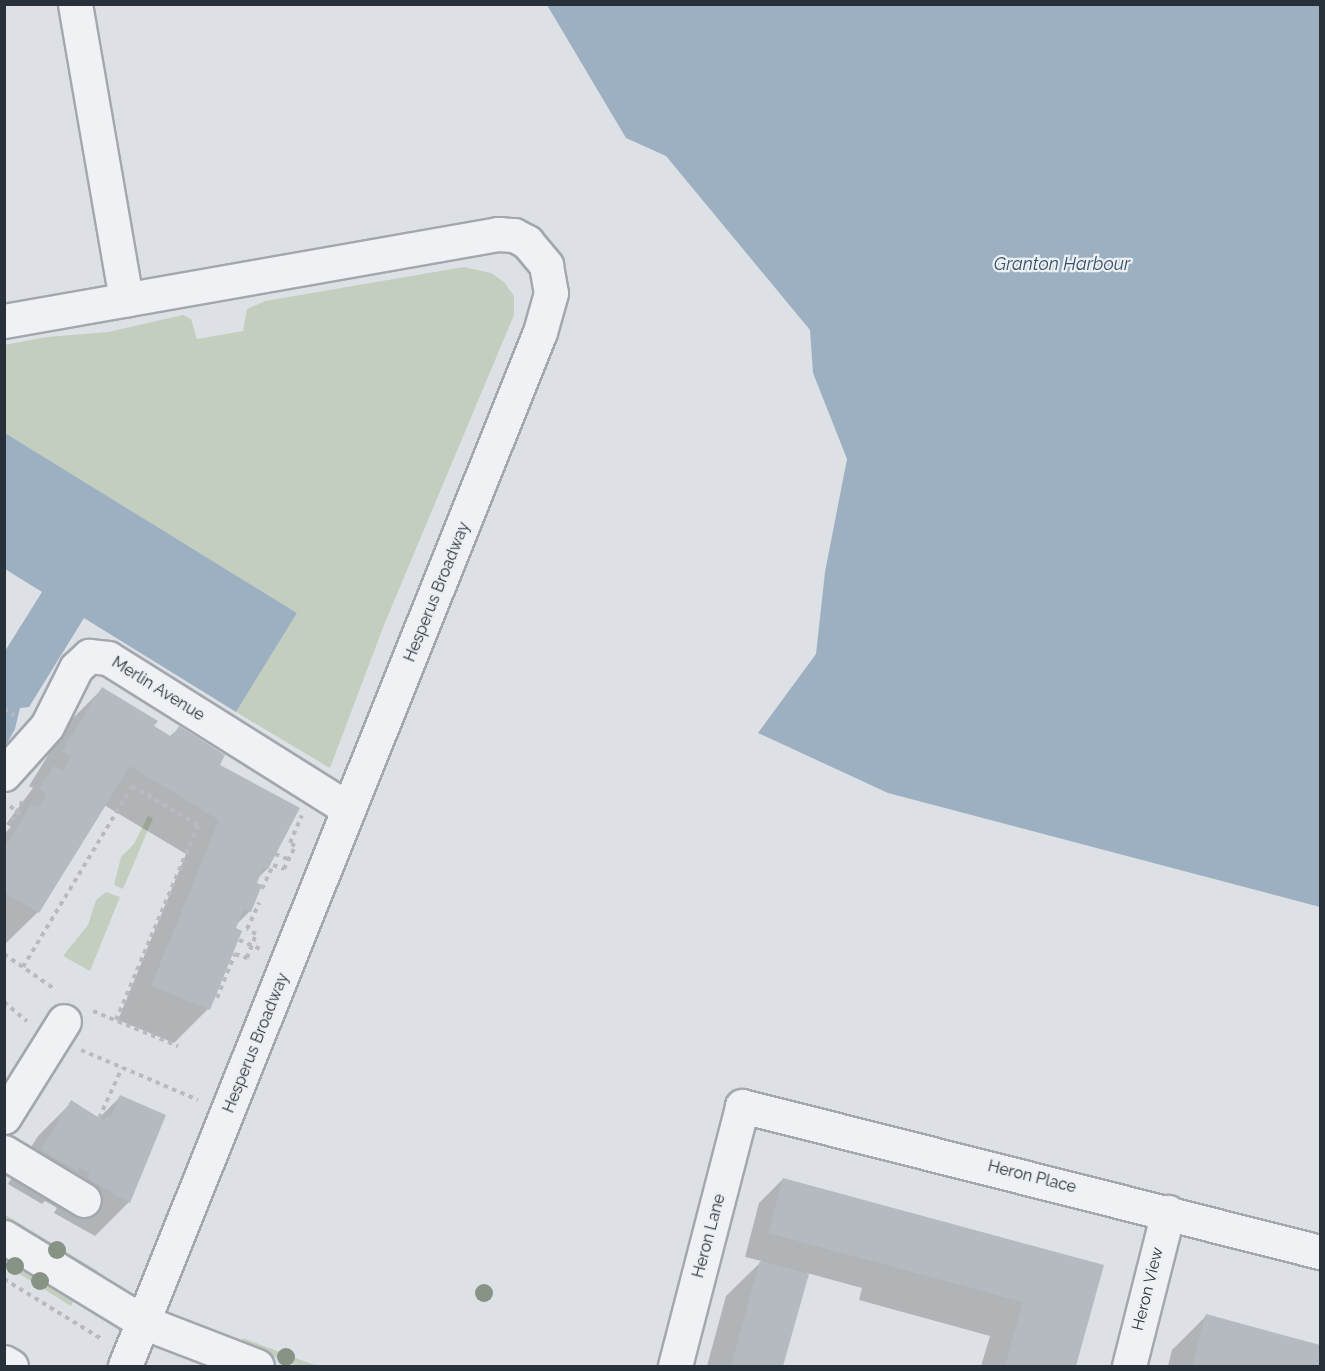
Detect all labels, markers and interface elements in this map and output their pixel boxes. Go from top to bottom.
water label: Granton Harbour [994,253,1130,275]
street label: Hesperus Broadway [400,519,474,665]
street label: Merlin Avenue [108,653,208,725]
street label: Hesperus Broadway [219,970,293,1116]
street label: Heron Place [986,1157,1078,1197]
street label: Heron Lane [689,1192,729,1280]
street label: Heron View [1128,1245,1168,1333]

